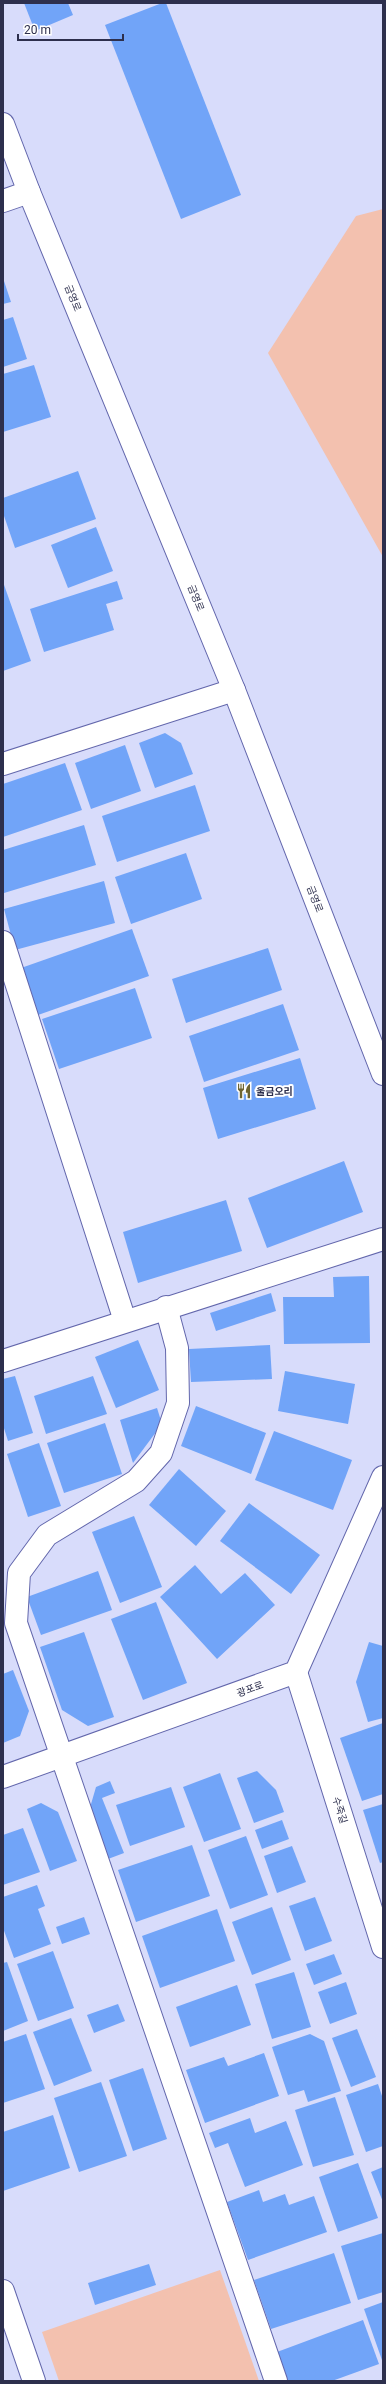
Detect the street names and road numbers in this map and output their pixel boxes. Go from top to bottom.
street label: 금영로 [63,283,83,313]
street label: 금영로 [186,583,206,613]
street label: 금영로 [305,884,325,914]
street label: 광포로 [235,1679,265,1699]
street label: 수죽길 [331,1795,349,1825]

